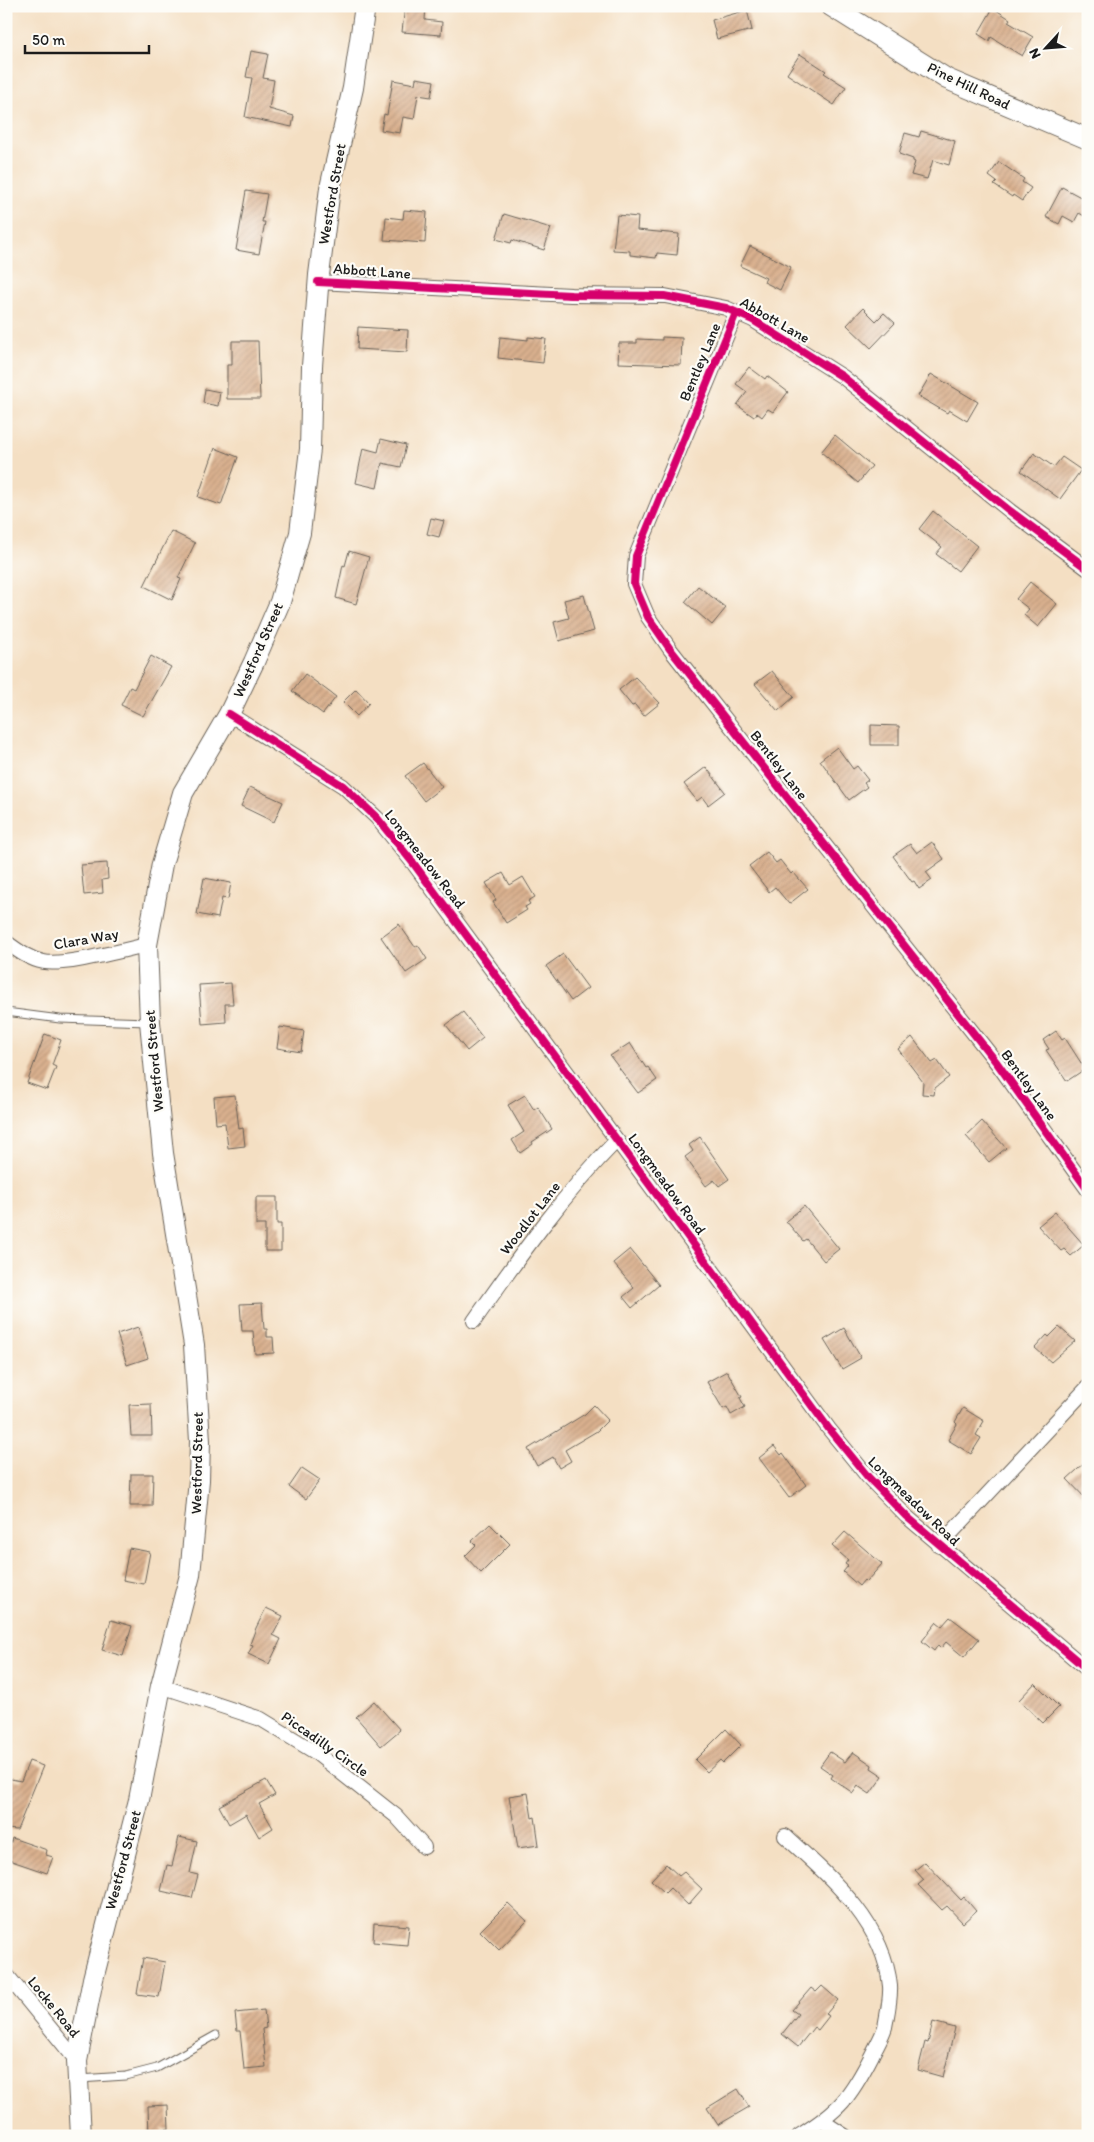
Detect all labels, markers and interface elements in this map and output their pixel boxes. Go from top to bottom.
scale bar [25,22,149,54]
north arrow [1022,22,1072,72]
text: 50 m [32,31,65,49]
text: N [1025,46,1044,61]
street label: Pine Hill Road [925,58,1014,114]
street label: Westford Street [314,142,350,246]
street label: Abbott Lane [333,259,411,283]
street label: Abbott Lane [737,293,813,347]
street label: Bentley Lane [675,320,725,404]
street label: Westford Street [229,599,287,700]
street label: Bentley Lane [746,727,812,803]
street label: Longmeadow Road [381,806,469,912]
street label: Clara Way [52,924,120,954]
street label: Westford Street [141,1009,167,1113]
street label: Bentley Lane [997,1046,1061,1124]
street label: Longmeadow Road [624,1130,710,1238]
street label: Woodlot Lane [496,1178,564,1258]
street label: Westford Street [187,1411,207,1514]
street label: Longmeadow Road [864,1452,964,1550]
street label: Piccadilly Circle [278,1707,372,1781]
street label: Westford Street [101,1808,145,1912]
street label: Locke Road [24,1973,84,2041]

